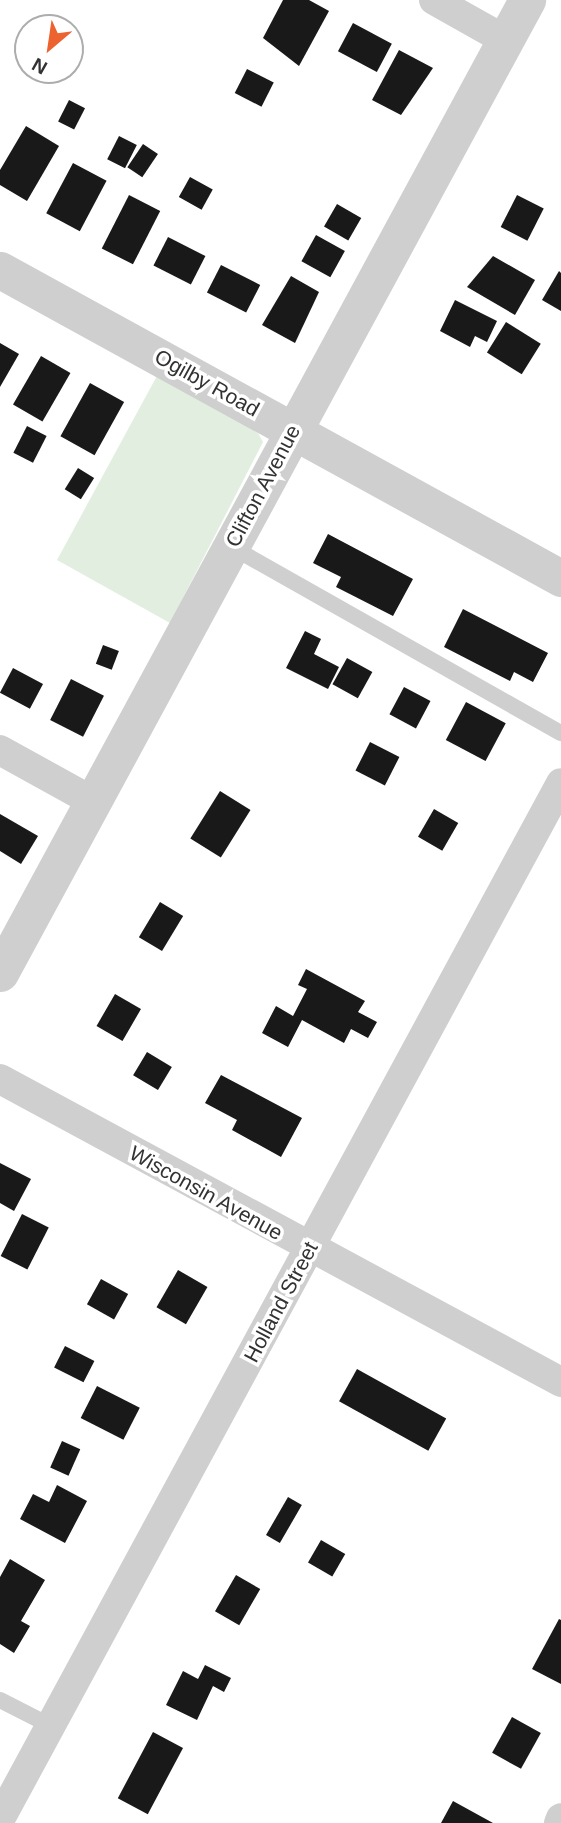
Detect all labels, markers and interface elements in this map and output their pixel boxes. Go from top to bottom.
north arrow [14,14,84,84]
text: N [28,54,51,79]
street label: Ogilby Road [150,344,264,422]
street label: Clifton Avenue [220,420,306,552]
street label: Wisconsin Avenue [125,1140,287,1246]
street label: Holland Street [239,1237,323,1367]

